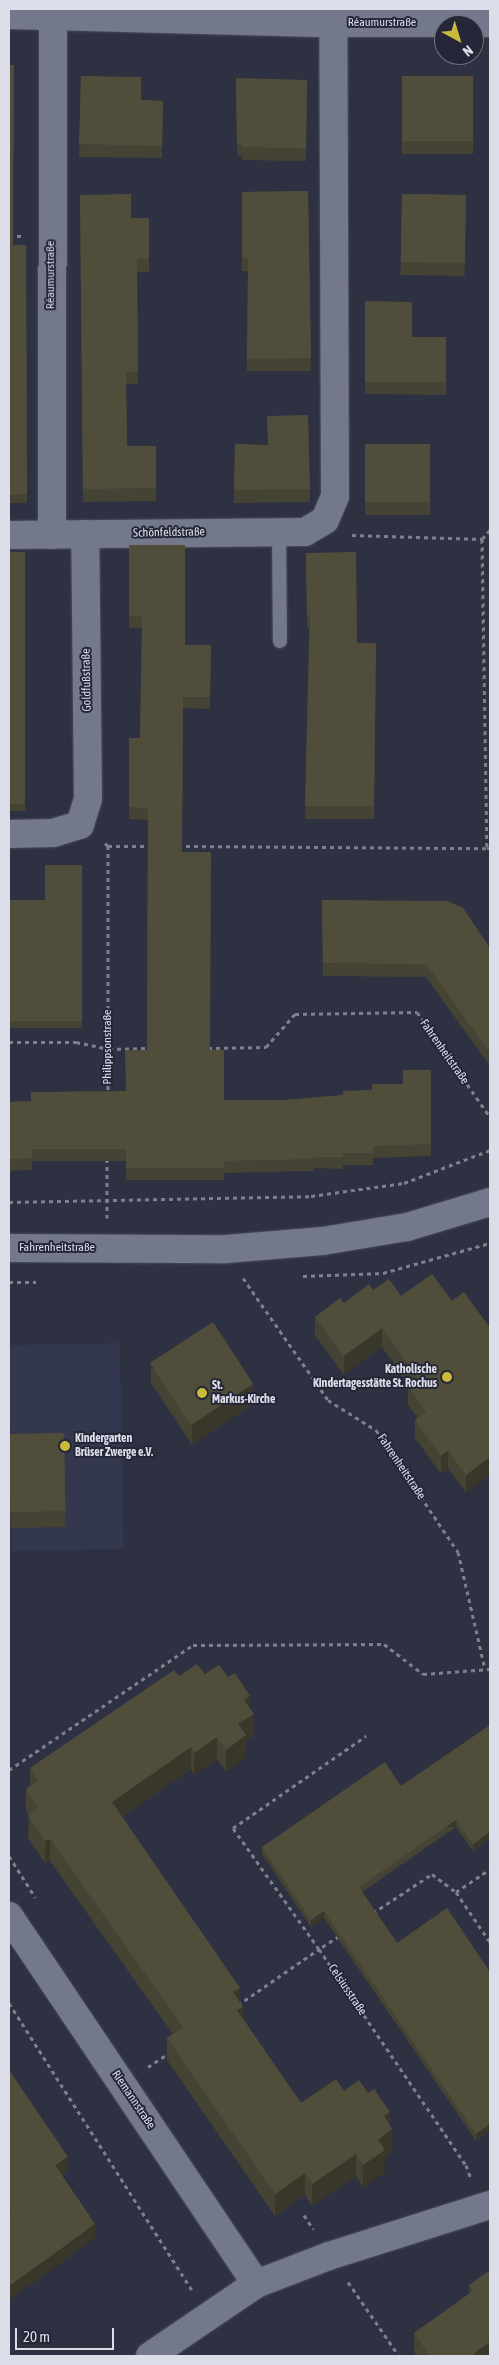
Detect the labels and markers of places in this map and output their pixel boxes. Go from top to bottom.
place label: Katholische Kindertagesstätte St. Rochus [313,1363,437,1391]
marker: Katholische Kindertagesstätte St. Rochus [441,1371,453,1383]
place label: St. Markus-Kirche [212,1379,275,1407]
marker: St. Markus-Kirche [196,1387,208,1399]
place label: Kindergarten Brüser Zwerge e.V. [75,1432,153,1460]
marker: Kindergarten Brüser Zwerge e.V. [59,1440,71,1452]

